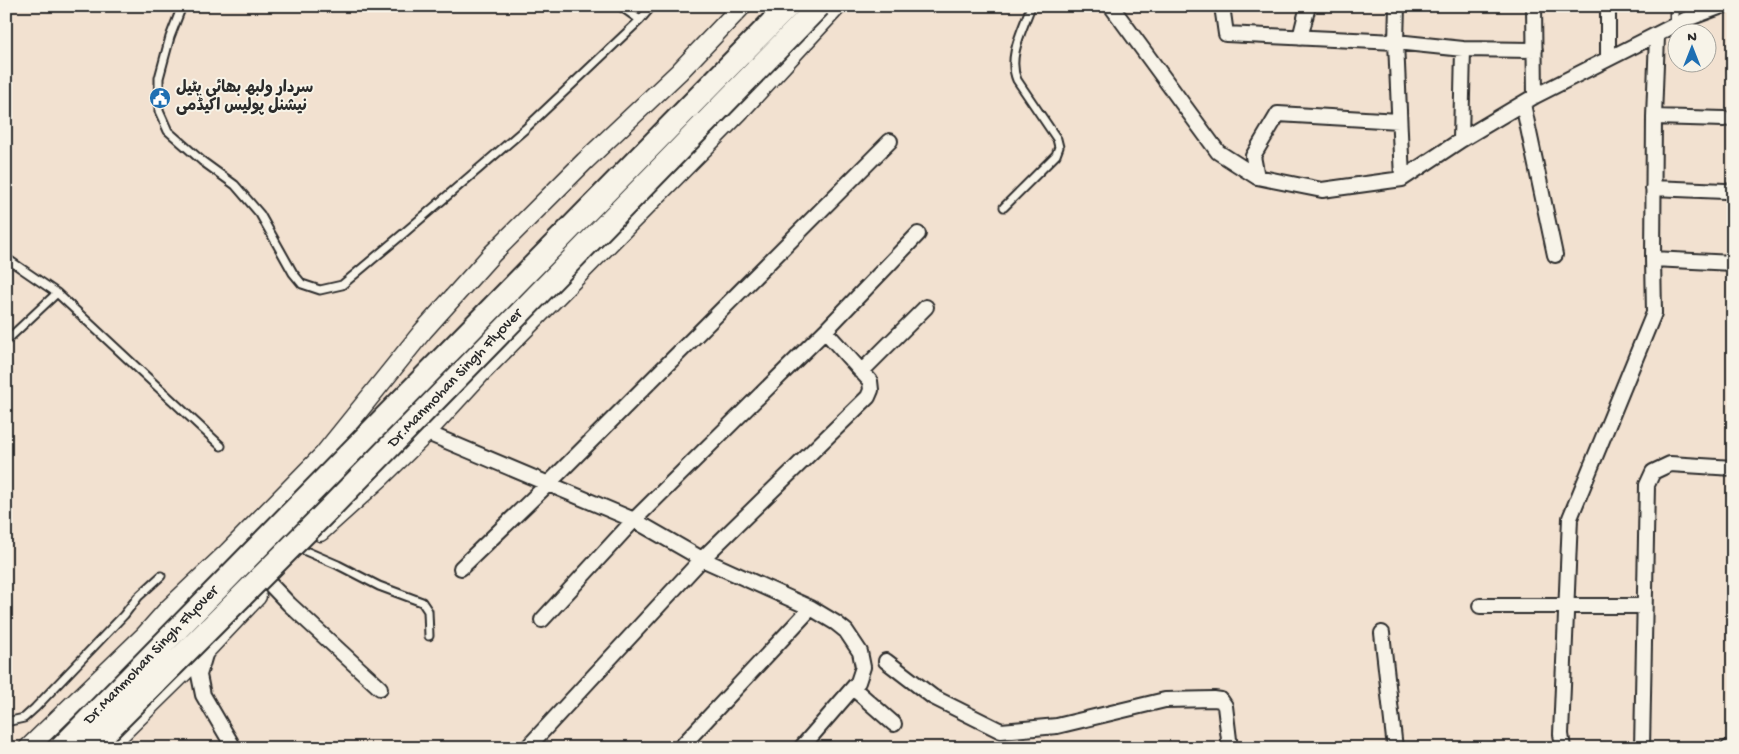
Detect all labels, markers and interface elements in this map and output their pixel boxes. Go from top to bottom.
north arrow [1666,22,1716,72]
text: N [1687,29,1697,46]
place label: سردار ولبھ بھائی پٹیل نیشنل پولیس اکیڈمی [176,79,313,117]
public building icon: سردار ولبھ بھائی پٹیل نیشنل پولیس اکیڈمی [148,86,172,110]
street label: Dr.Manmohan Singh Flyover [384,305,528,453]
street label: Dr.Manmohan Singh Flyover [80,582,224,730]

